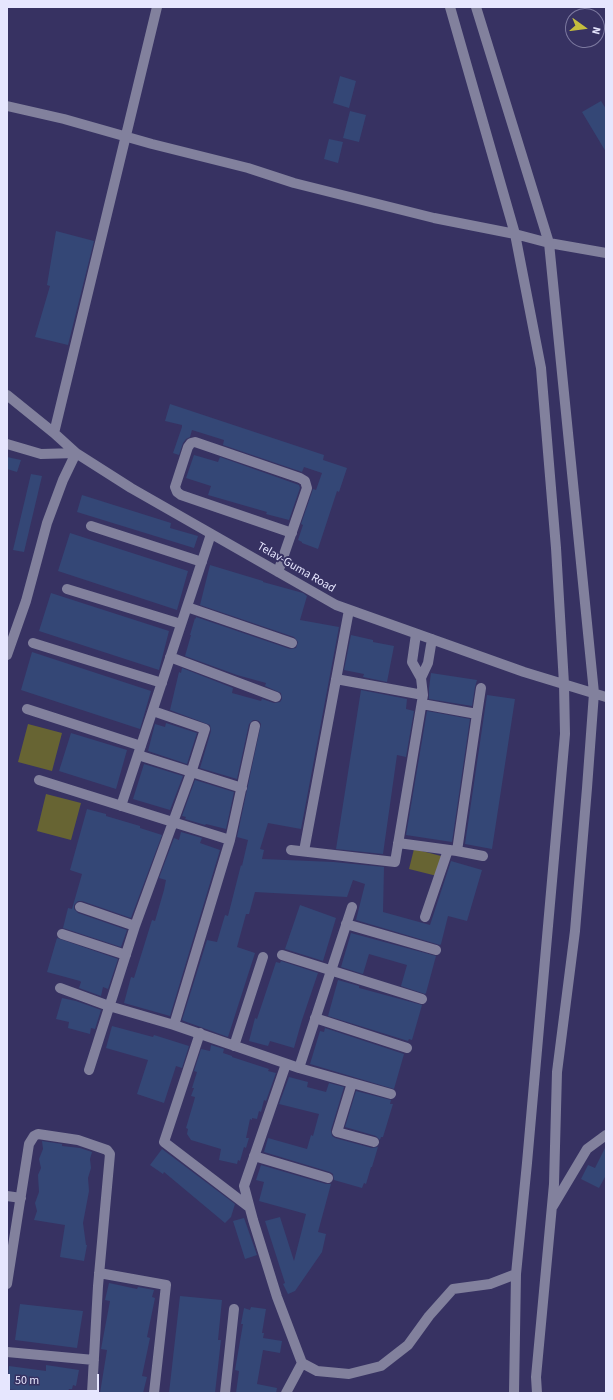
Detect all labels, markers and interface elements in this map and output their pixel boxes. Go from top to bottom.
north arrow [565,8,605,48]
text: N [588,25,604,36]
street label: Telav-Guma Road [254,540,338,596]
scale bar [10,1366,101,1392]
text: 50 m [15,1372,39,1389]

